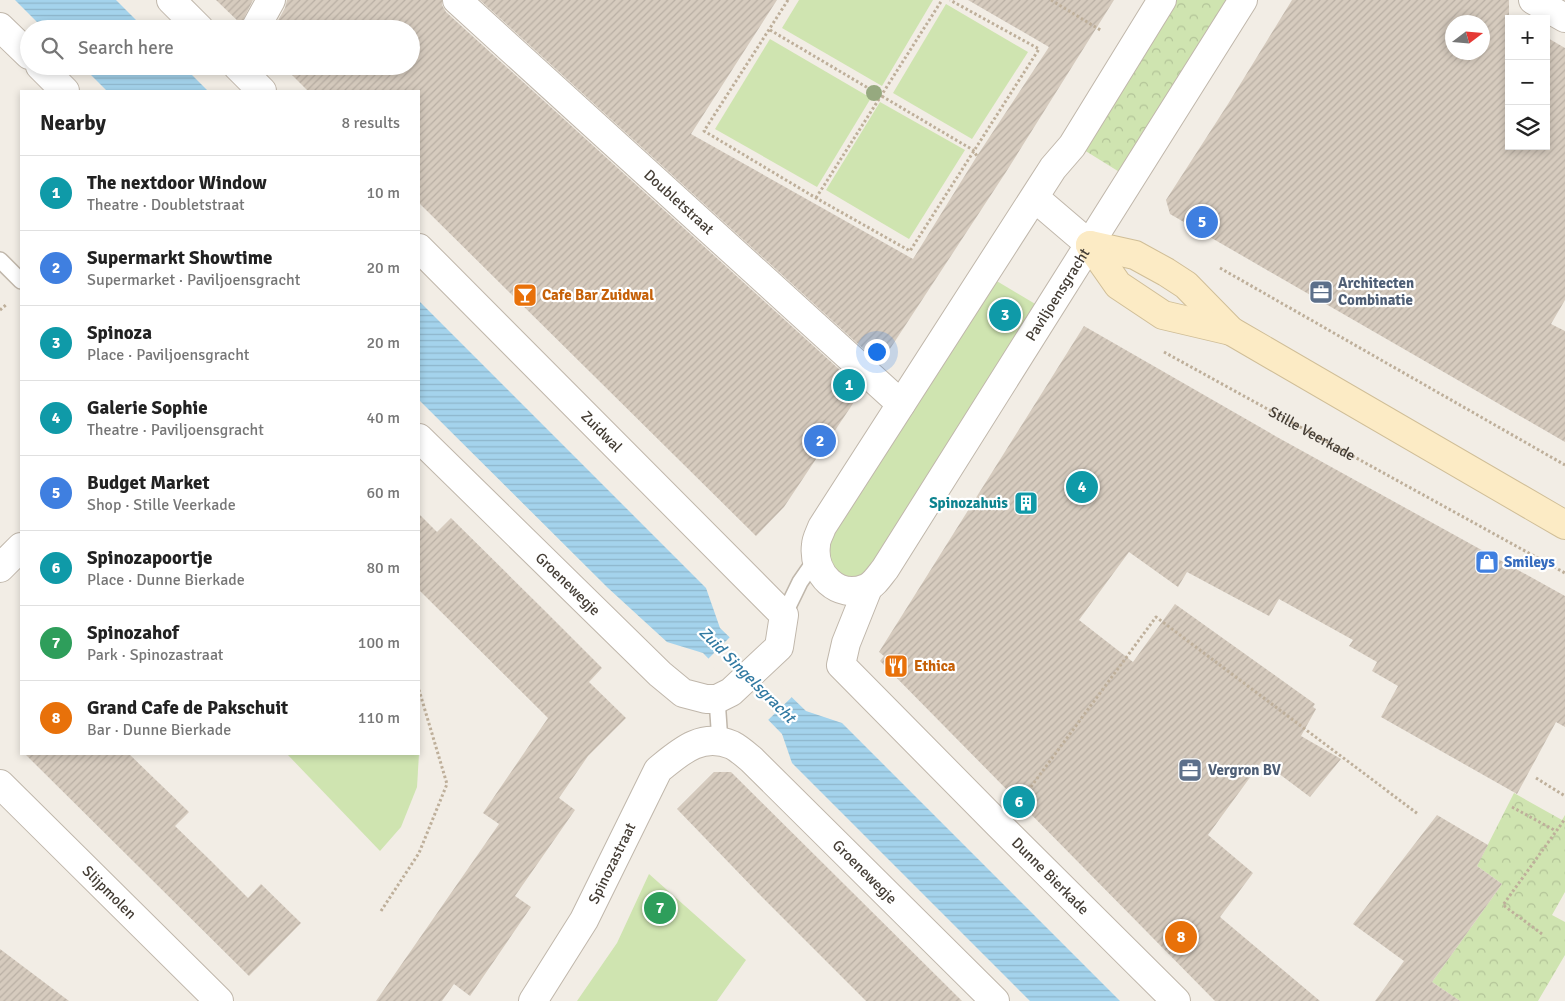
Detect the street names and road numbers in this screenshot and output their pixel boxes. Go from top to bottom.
street label: Doubletstraat [640,166,718,238]
street label: Paviljoensgracht [1022,245,1093,344]
street label: Stille Veerkade [1266,402,1358,465]
street label: Zuidwal [577,407,626,456]
street label: Groenewegje [532,549,604,619]
street label: Spinozastraat [584,820,640,907]
street label: Dunne Bierkade [1008,834,1093,918]
street label: Groenewegje [829,836,901,908]
street label: Slijpmolen [79,862,140,923]

